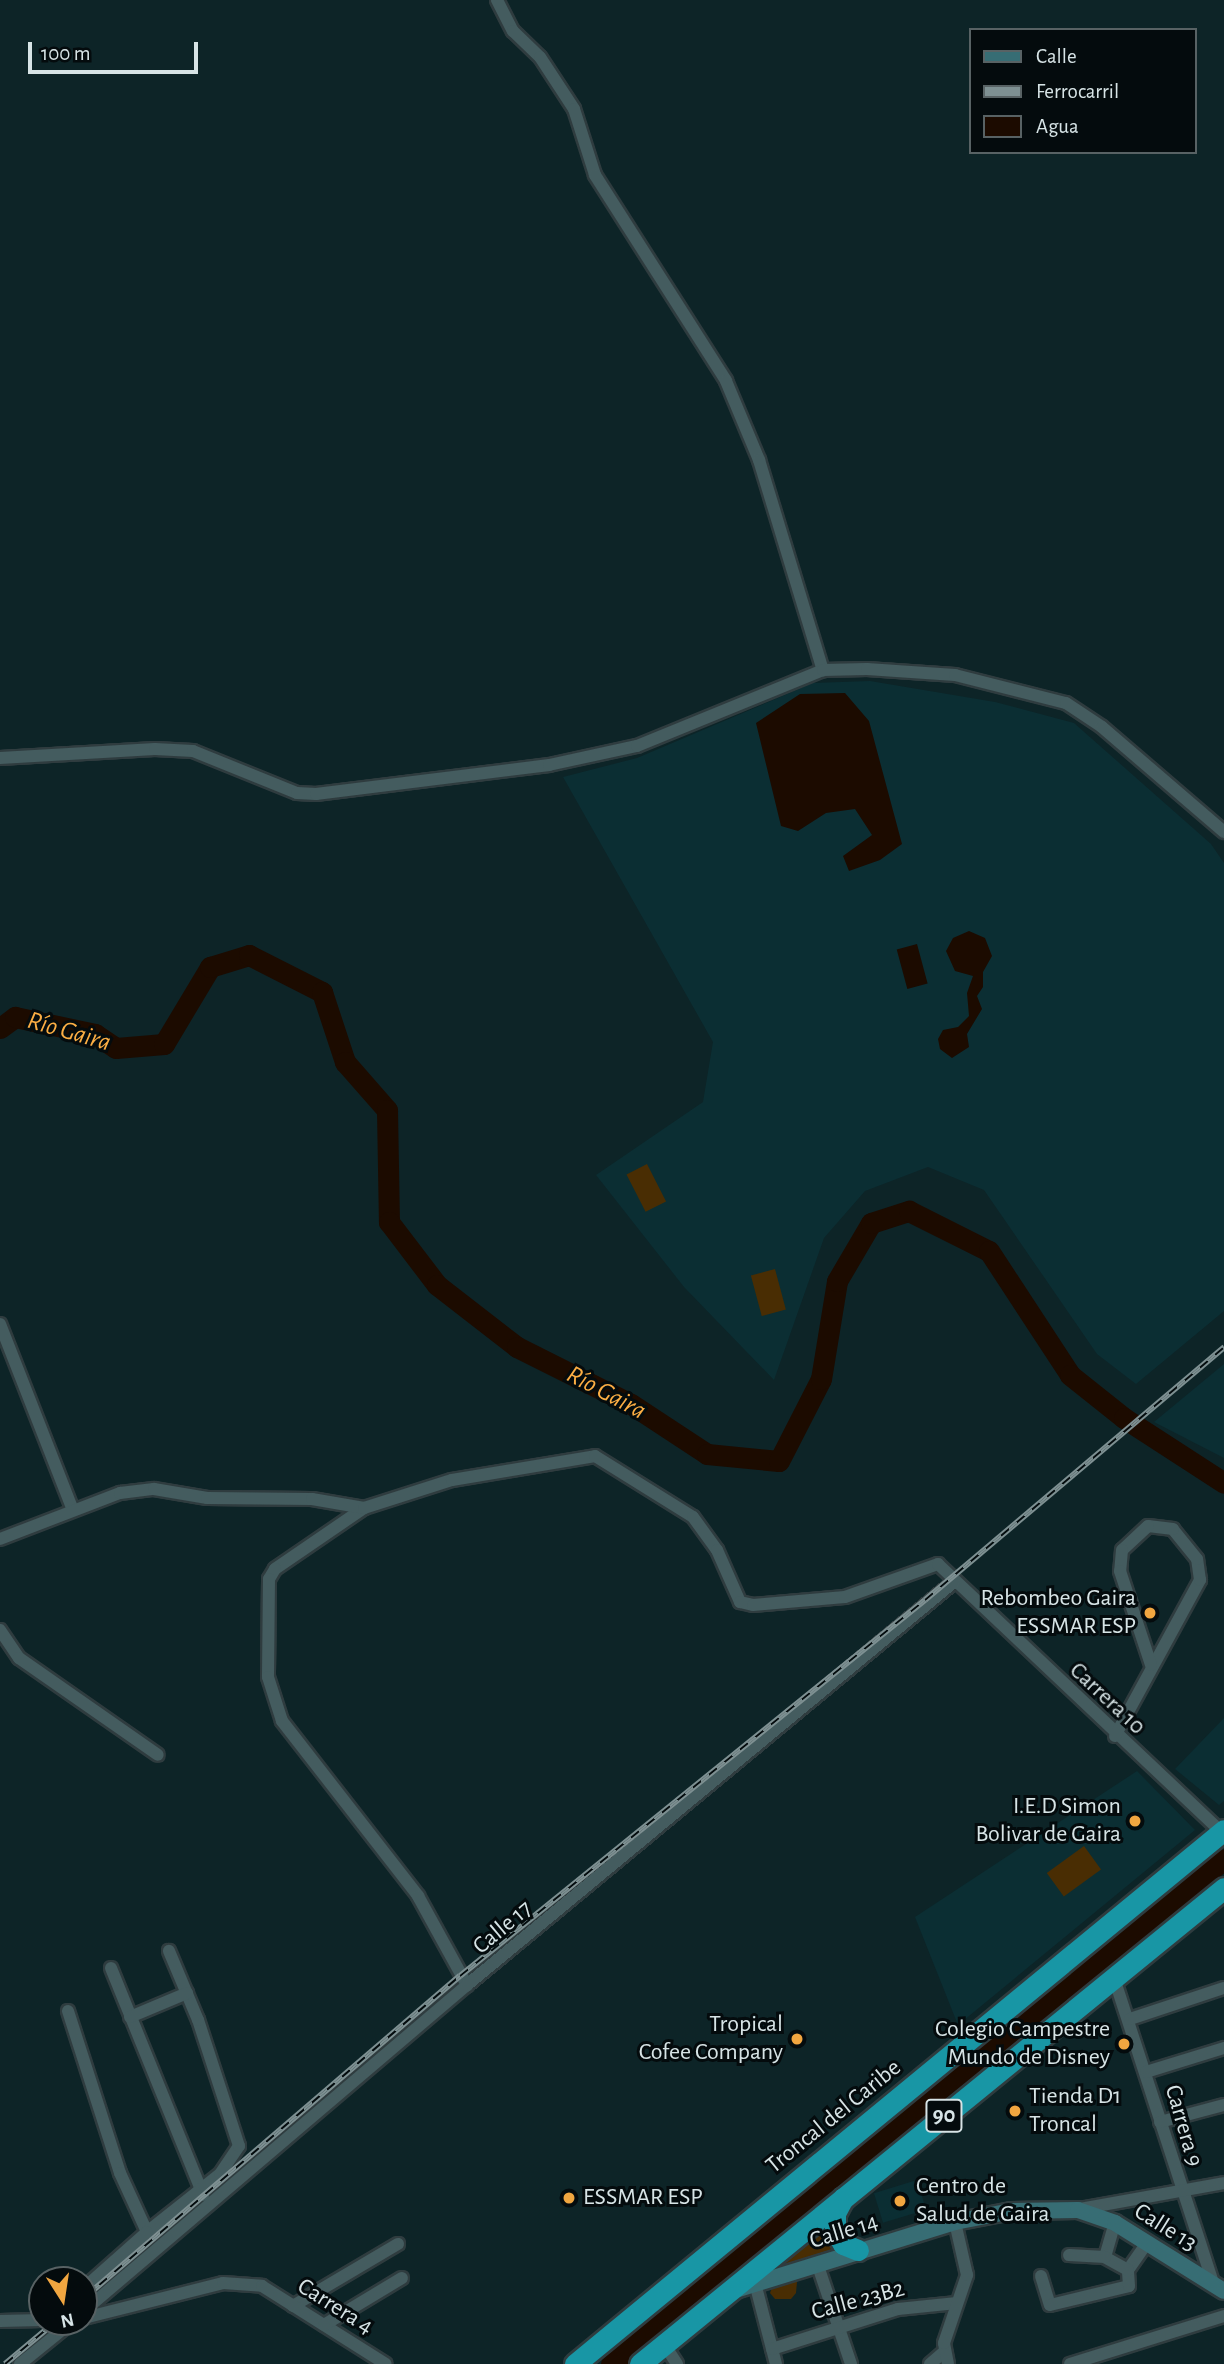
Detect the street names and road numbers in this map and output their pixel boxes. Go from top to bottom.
street label: Carrera 10 [1063,1657,1151,1741]
street label: Calle 17 [467,1895,539,1961]
street label: Troncal del Caribe [761,2054,907,2180]
street label: Carrera 9 [1158,2082,1208,2170]
road number: 90 [925,2096,963,2136]
street label: Calle 13 [1128,2198,1202,2258]
street label: Calle 14 [806,2208,882,2256]
street label: Carrera 4 [292,2273,378,2341]
street label: Calle 23B2 [808,2275,908,2327]

